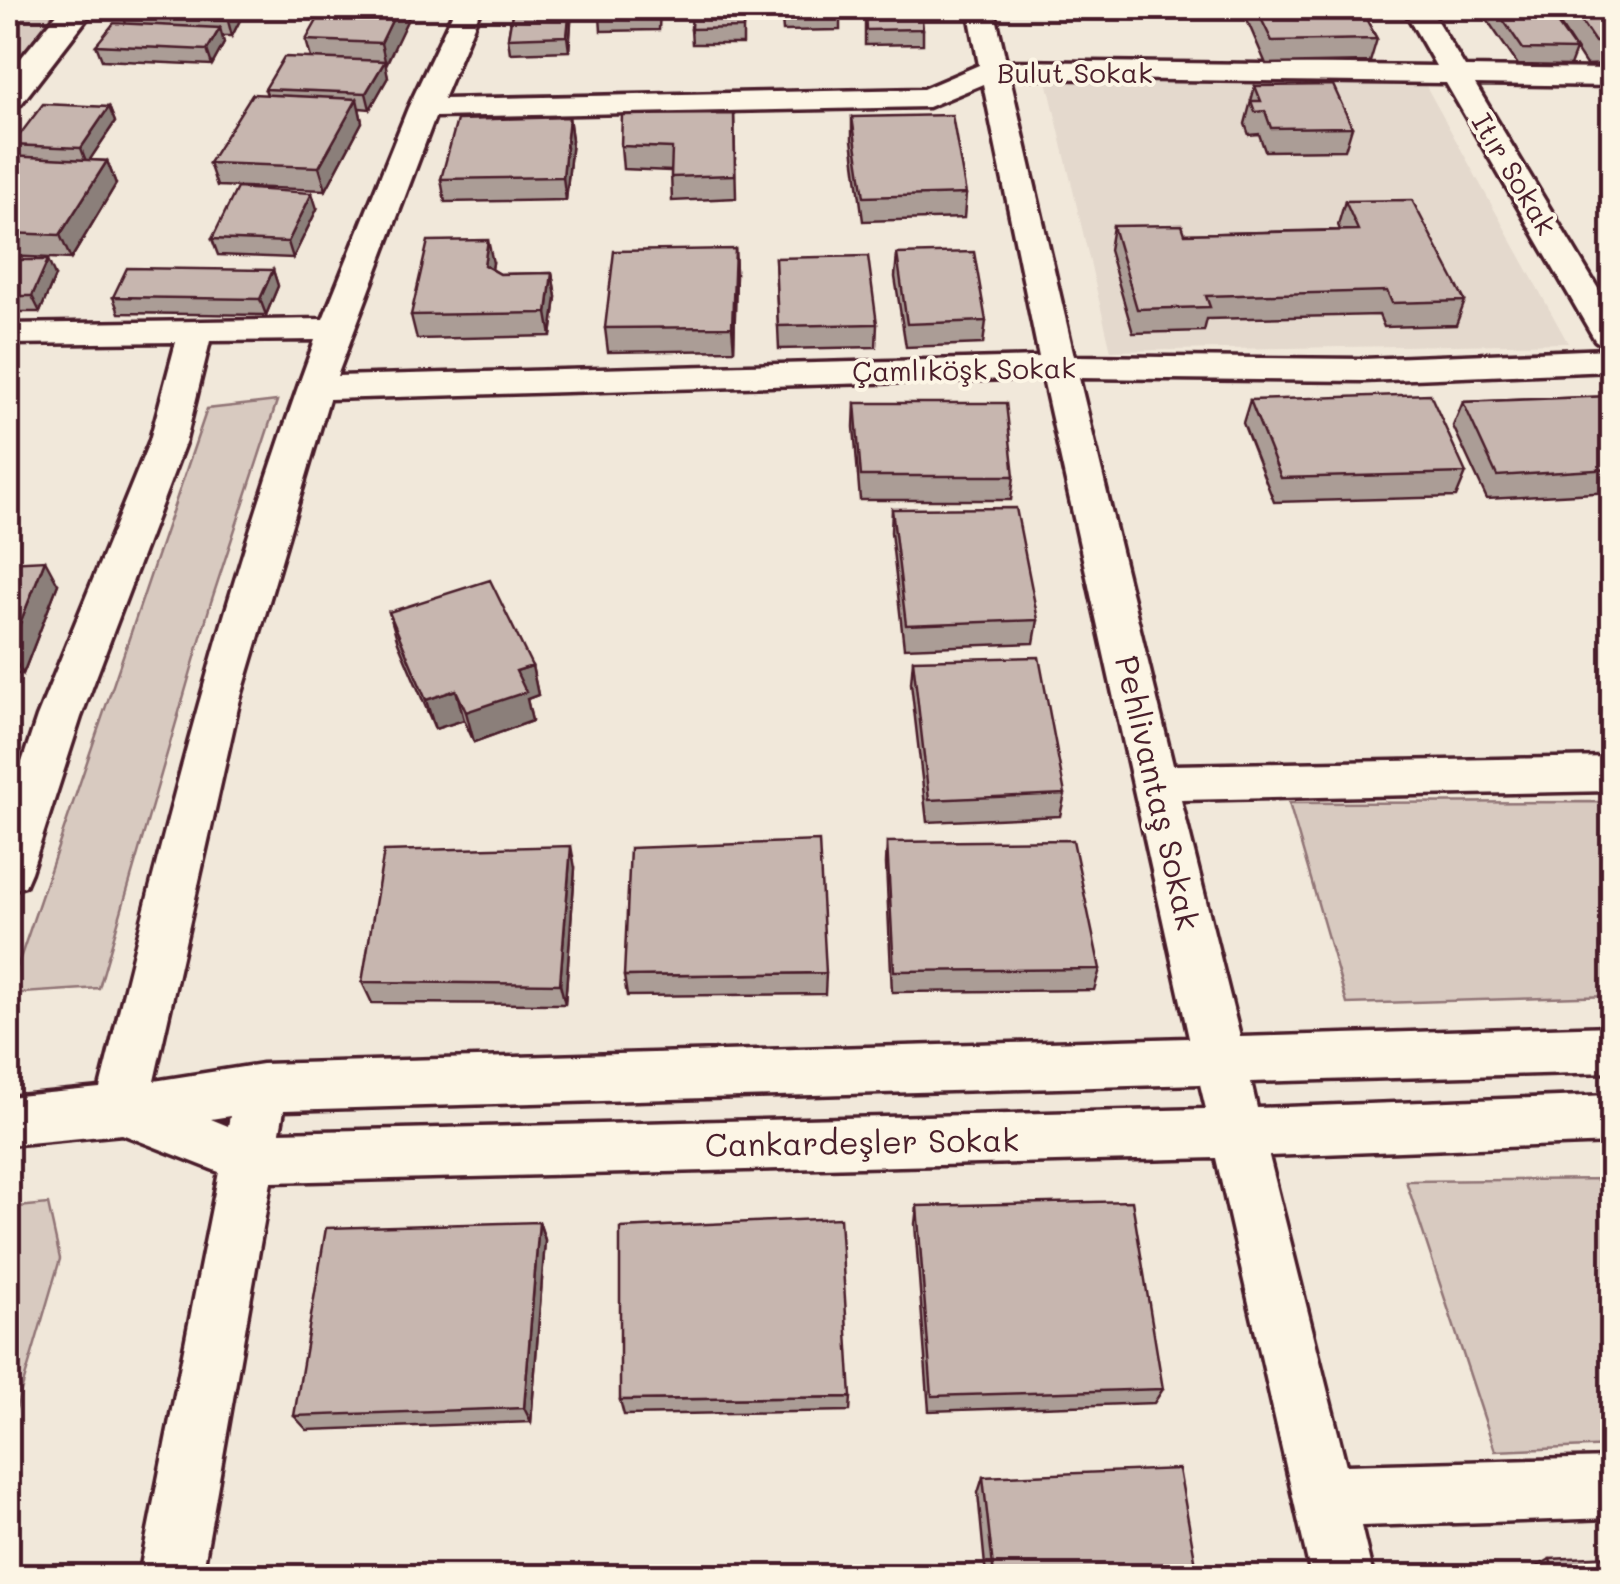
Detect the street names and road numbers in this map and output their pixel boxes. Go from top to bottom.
street label: Bulut Sokak [997,54,1153,90]
street label: Itır Sokak [1464,106,1565,241]
street label: Çamlıköşk Sokak [852,349,1076,389]
street label: Pehlivantaş Sokak [1107,651,1211,934]
street label: Cankardeşler Sokak [705,1117,1019,1165]

